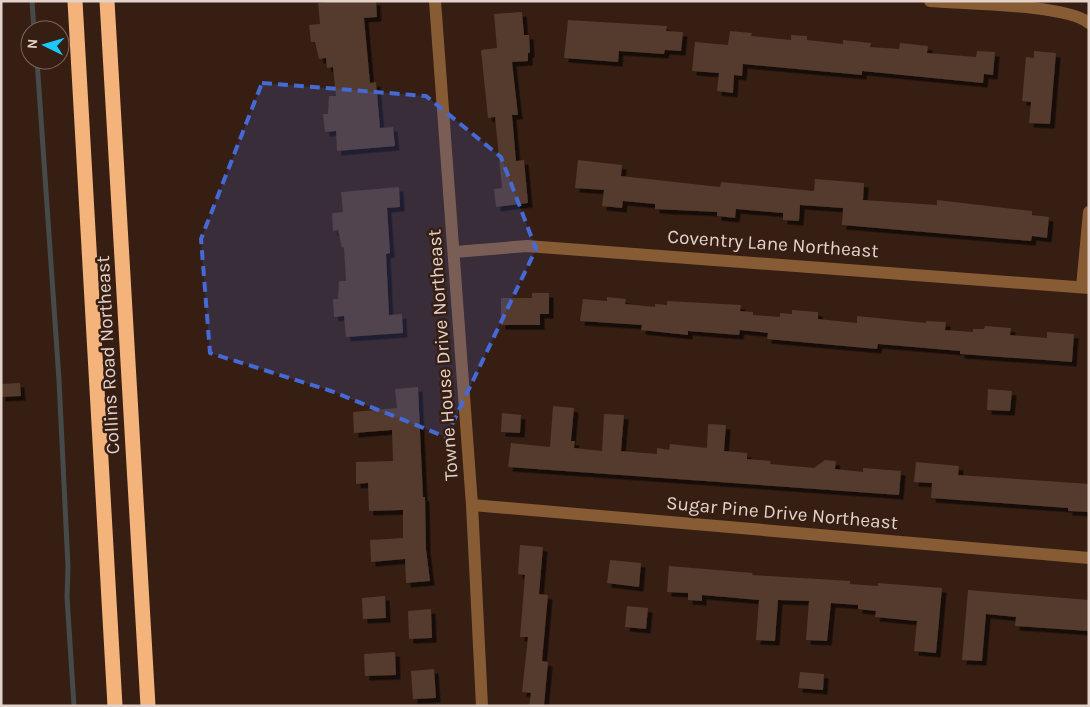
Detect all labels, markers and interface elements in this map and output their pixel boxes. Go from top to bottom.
north arrow [20,20,70,70]
text: N [24,38,41,50]
street label: Coventry Lane Northeast [667,226,879,262]
street label: Towne House Drive Northeast [423,229,463,481]
street label: Collins Road Northeast [92,255,124,455]
street label: Sugar Pine Drive Northeast [665,492,899,534]

